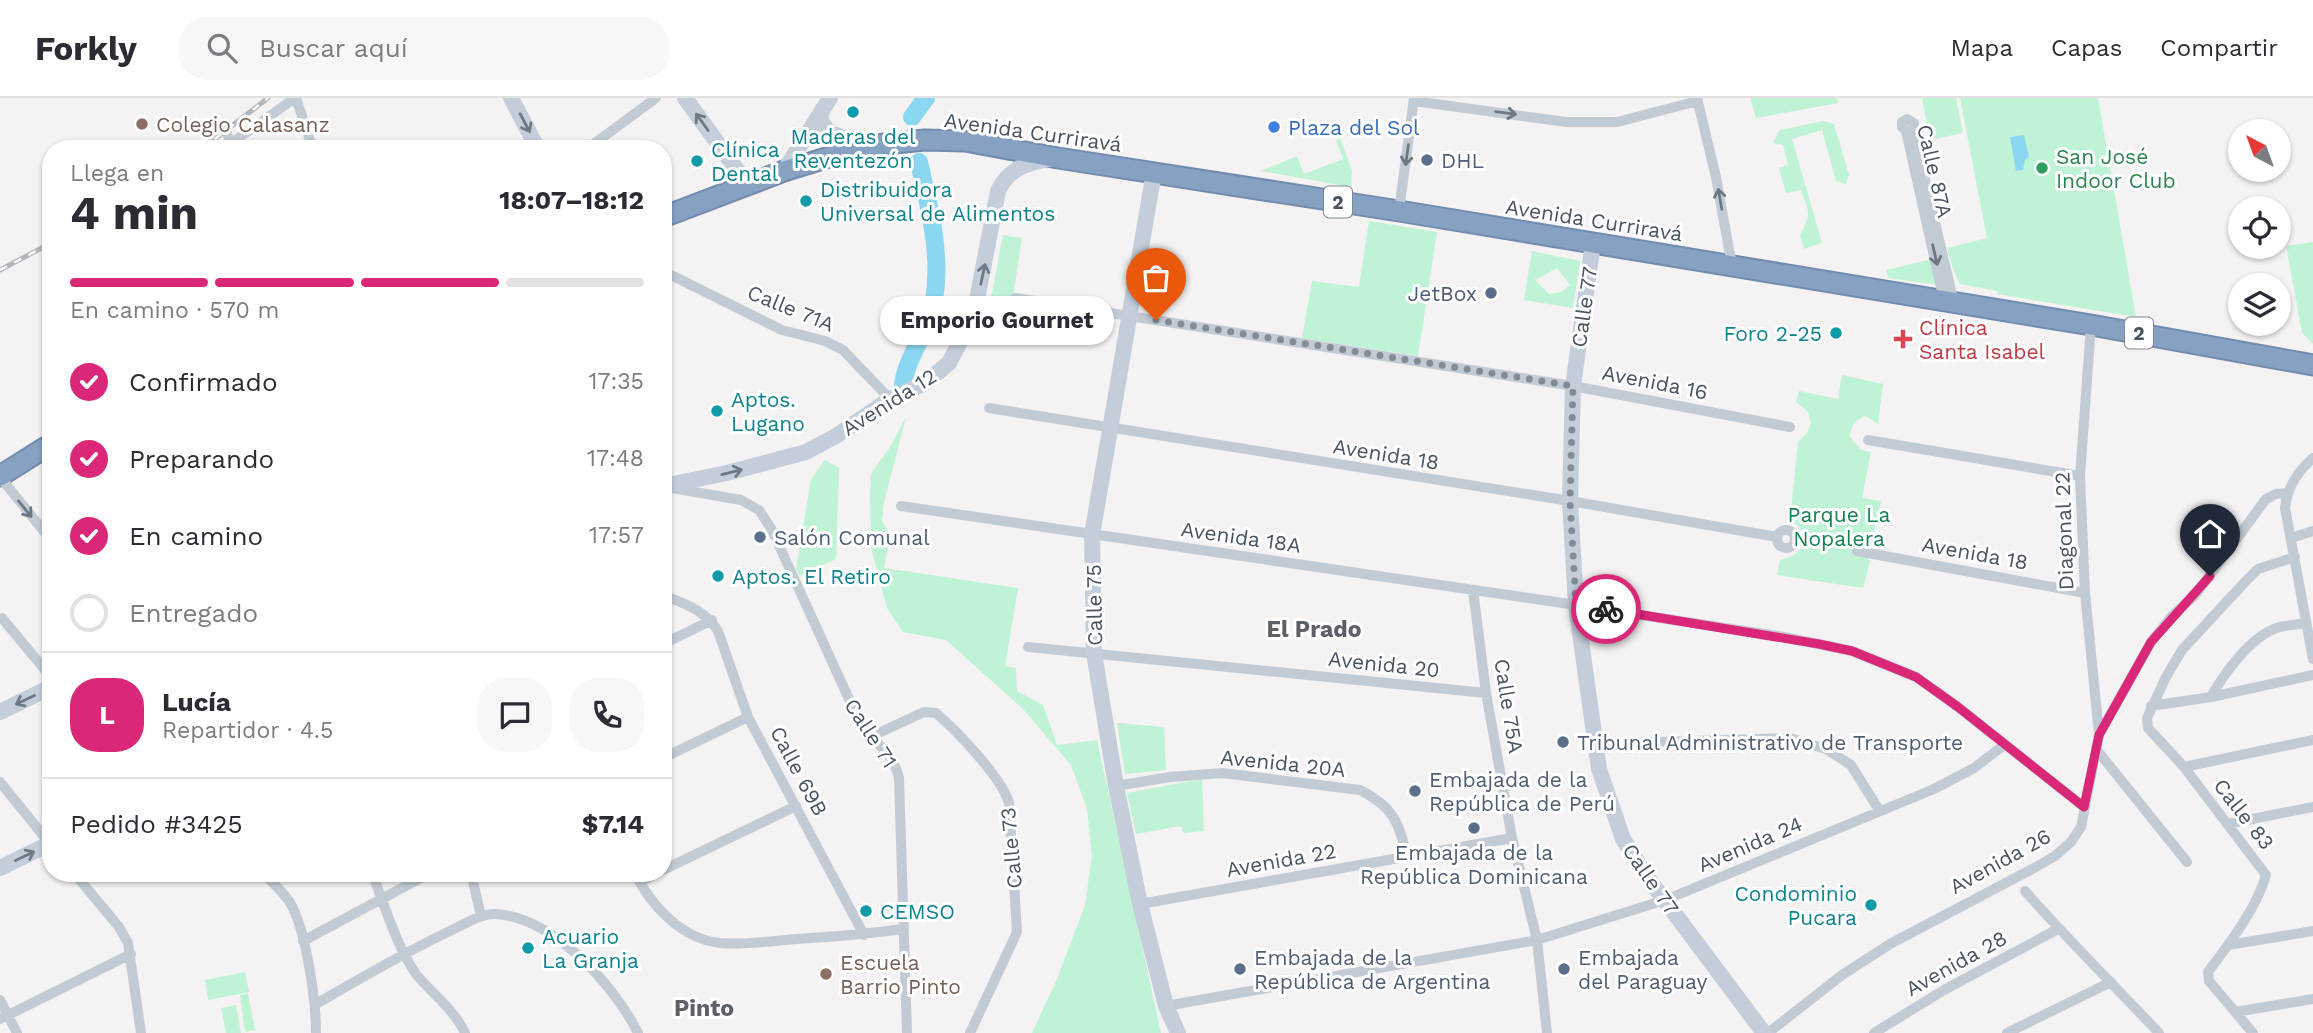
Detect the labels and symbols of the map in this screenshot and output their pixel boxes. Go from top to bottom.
marker: Maderas del Reventezón [845,104,861,120]
street label: Avenida Curriravá [943,107,1123,157]
one-way arrow [1494,107,1517,120]
place label: Colegio Calasanz [156,112,330,137]
one-way arrow [519,112,532,133]
one-way arrow [695,113,710,132]
place label: Plaza del Sol [1288,115,1420,140]
marker: Colegio Calasanz [134,116,150,132]
marker: Plaza del Sol [1266,119,1282,135]
north arrow [2228,119,2291,182]
street label: Calle 87A [1912,122,1958,220]
place label: Maderas del Reventezón [790,124,916,173]
place label: Clínica Dental [711,137,780,186]
one-way arrow [1400,143,1413,165]
place label: San José Indoor Club [2056,144,2176,193]
place label: DHL [1441,148,1484,173]
marker: DHL [1419,152,1435,168]
marker: Clínica Dental [689,153,705,169]
marker: San José Indoor Club [2034,160,2050,176]
place label: Distribuidora Universal de Alimentos [820,177,1055,226]
road number: 2 [1324,186,1352,218]
one-way arrow [1713,188,1726,210]
marker: Distribuidora Universal de Alimentos [798,193,814,209]
street label: Avenida Curriravá [1504,194,1684,246]
one-way arrow [1929,243,1942,266]
pin [1126,248,1186,320]
one-way arrow [976,263,990,286]
street label: Calle 77 [1566,265,1602,349]
street label: Calle 71A [744,279,838,337]
place label: JetBox [1408,281,1477,306]
marker: JetBox [1483,285,1499,301]
callout: Emporio Gournet [880,296,1114,344]
place label: Clínica Santa Isabel [1919,315,2046,364]
road number: 2 [2125,317,2153,348]
place label: Foro 2-25 [1724,321,1822,346]
marker: Foro 2-25 [1828,325,1844,341]
marker: Clínica Santa Isabel [1893,329,1913,349]
street label: Avenida 16 [1600,360,1710,404]
street label: Avenida 12 [837,363,941,441]
place label: Aptos. Lugano [731,387,805,436]
marker: Aptos. Lugano [709,403,725,419]
street label: Avenida 18 [1331,433,1441,475]
one-way arrow [720,465,743,478]
street label: Diagonal 22 [2049,471,2079,591]
one-way arrow [18,499,33,517]
park label: Parque La Nopalera [1788,502,1890,551]
pin [2180,504,2240,576]
street label: Avenida 18A [1179,516,1303,558]
place label: Salón Comunal [774,525,930,550]
marker: Salón Comunal [752,529,768,545]
street label: Avenida 18 [1920,531,2030,575]
place label: Aptos. El Retiro [732,564,891,589]
street label: Calle 75 [1081,564,1107,646]
marker: Aptos. El Retiro [710,568,726,584]
courier [1571,574,1641,644]
district label: El Prado [1267,616,1361,643]
street label: Avenida 20 [1327,646,1441,682]
street label: Calle 75A [1489,657,1529,755]
one-way arrow [15,693,36,707]
street label: Calle 71 [839,694,903,772]
street label: Calle 69B [765,722,833,820]
place label: Tribunal Administrativo de Transporte [1577,730,1963,755]
marker: Tribunal Administrativo de Transporte [1555,734,1571,750]
street label: Avenida 20A [1219,744,1347,782]
place label: Embajada de la República de Perú [1429,767,1615,816]
street label: Calle 83 [2209,774,2279,854]
marker: Embajada de la República de Perú [1407,783,1423,799]
street label: Calle 73 [995,806,1027,890]
street label: Avenida 24 [1694,811,1806,877]
marker: Embajada de la República Dominicana [1466,820,1482,836]
street label: Avenida 26 [1945,823,2055,899]
street label: Avenida 22 [1224,838,1338,882]
street label: Calle 77 [1617,839,1685,920]
place label: Embajada de la República Dominicana [1360,840,1588,889]
one-way arrow [14,848,35,862]
place label: Condominio Pucara [1734,881,1857,930]
marker: Condominio Pucara [1863,897,1879,913]
place label: CEMSO [880,899,955,924]
marker: CEMSO [858,903,874,919]
place label: Acuario La Granja [542,924,639,973]
street label: Avenida 28 [1901,925,2011,1001]
marker: Acuario La Granja [520,940,536,956]
place label: Embajada de la República de Argentina [1254,945,1490,994]
place label: Embajada del Paraguay [1578,945,1707,994]
place label: Escuela Barrio Pinto [840,950,961,999]
marker: Embajada de la República de Argentina [1232,961,1248,977]
marker: Embajada del Paraguay [1556,961,1572,977]
marker: Escuela Barrio Pinto [818,966,834,982]
district label: Pinto [674,995,734,1022]

